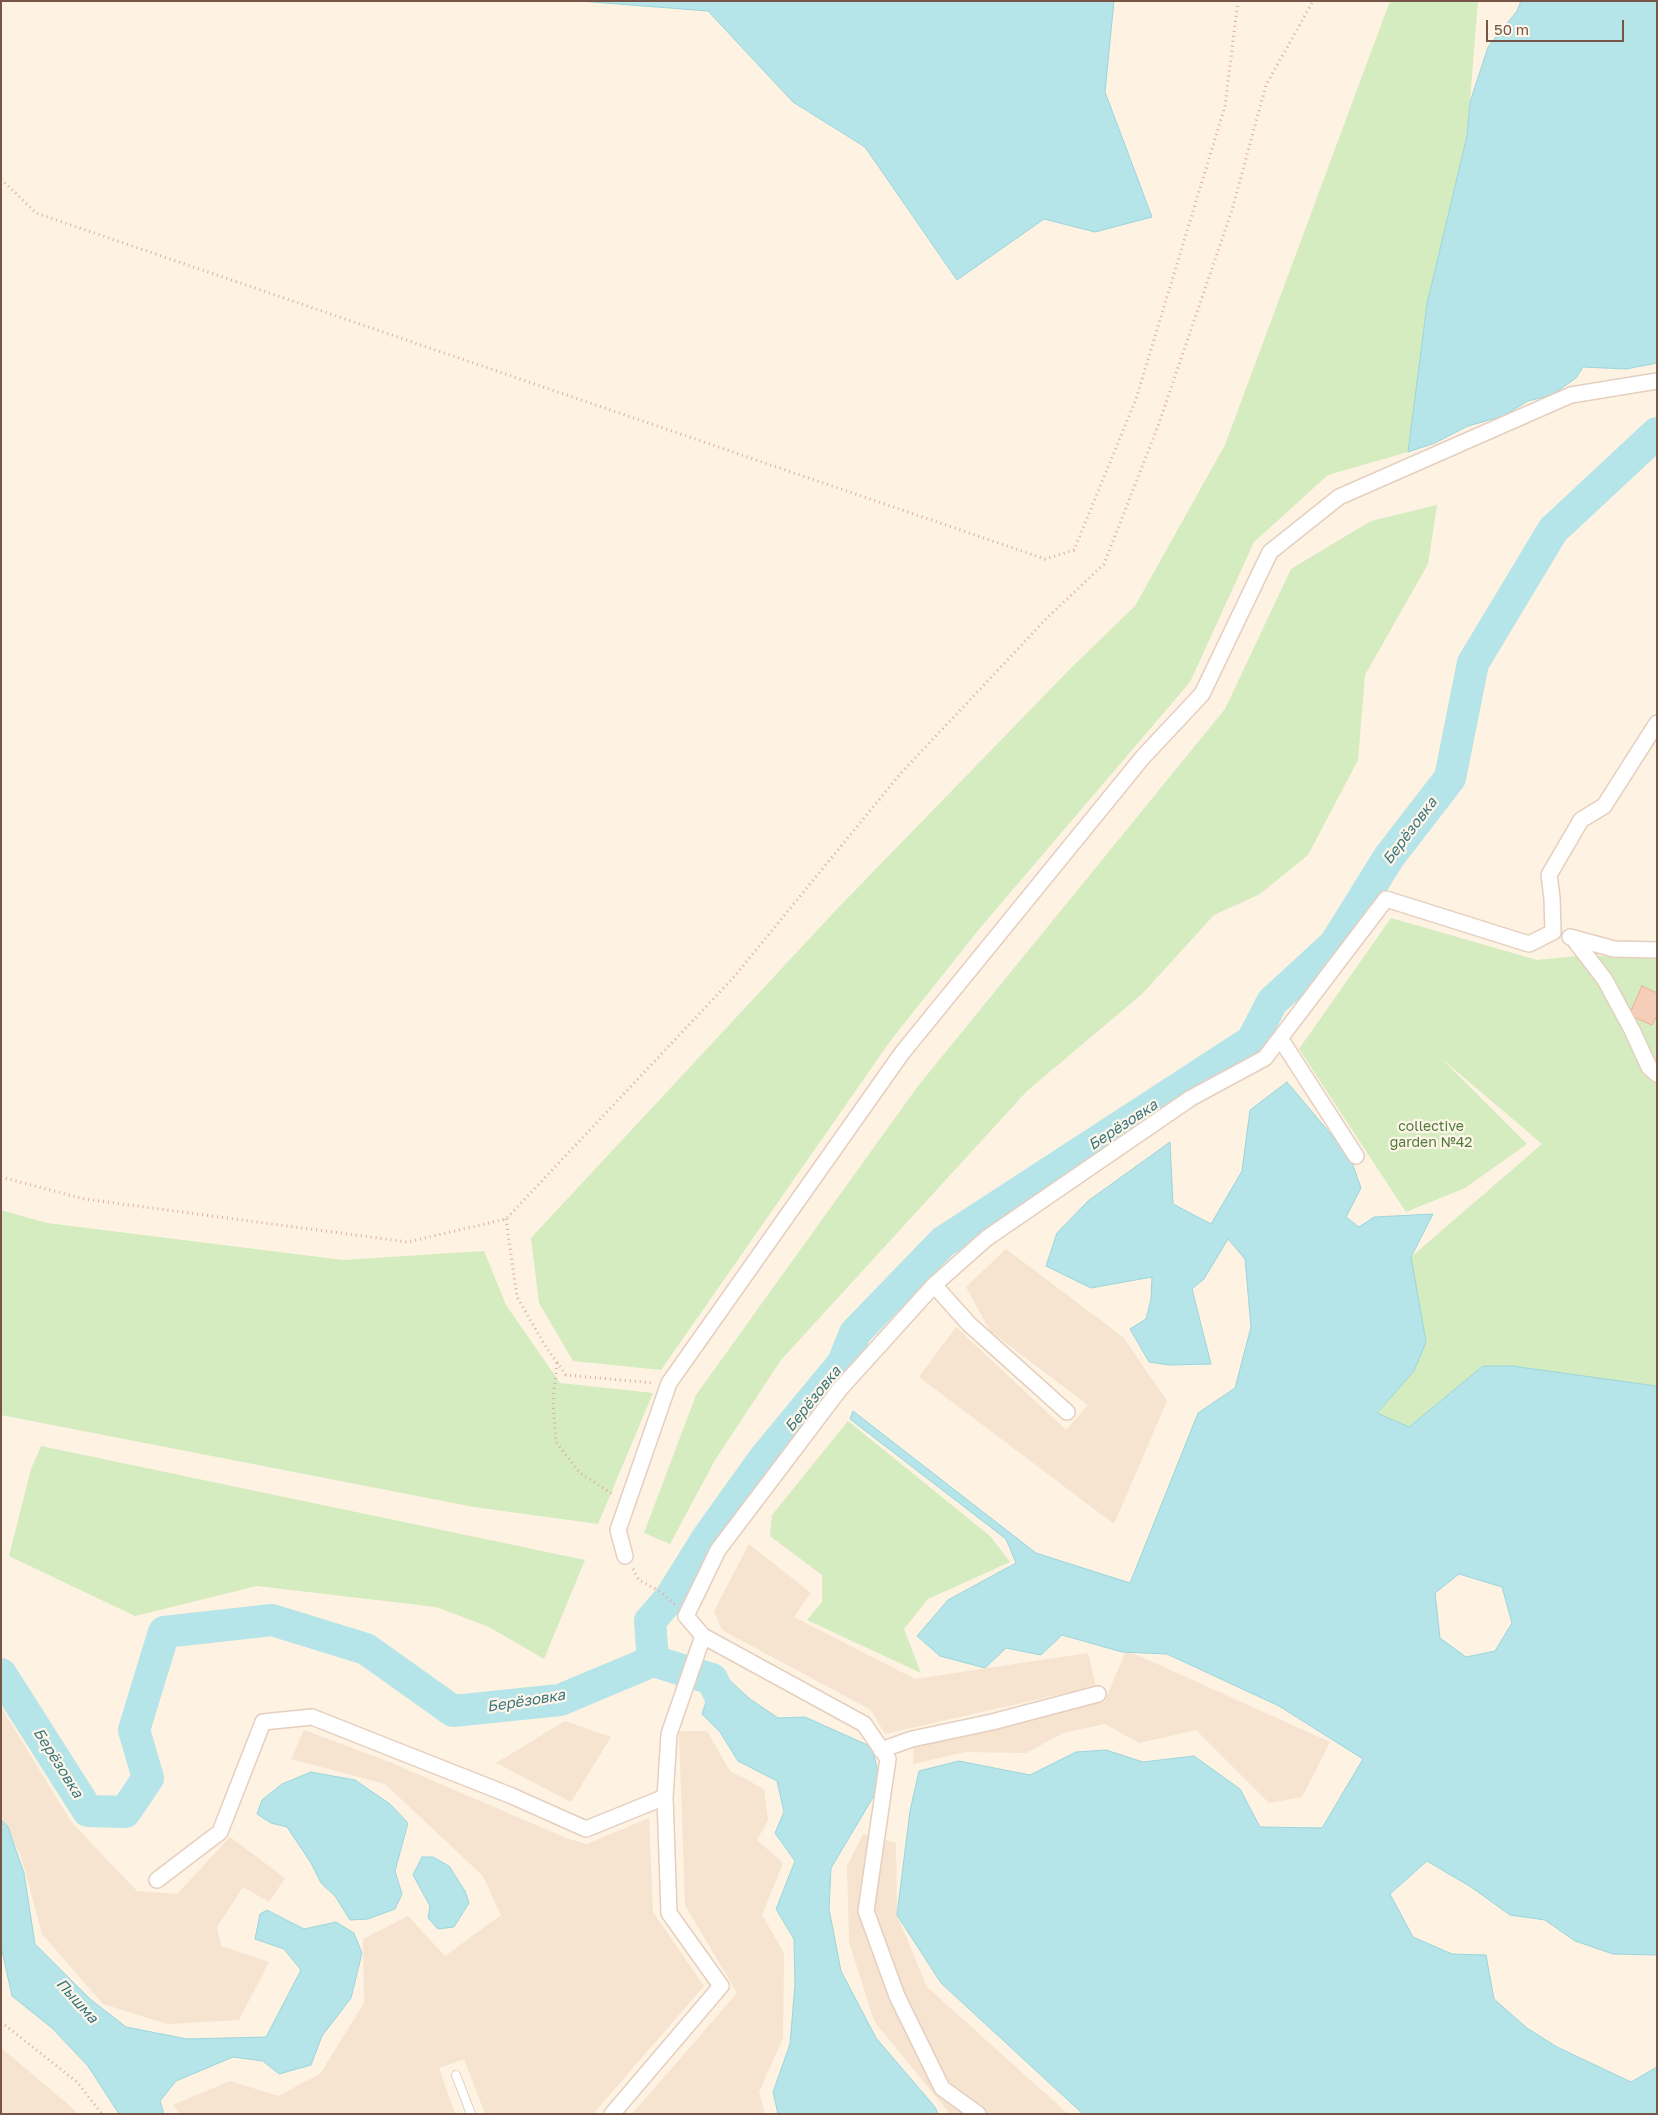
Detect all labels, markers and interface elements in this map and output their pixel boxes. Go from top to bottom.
scale bar [1488,10,1626,42]
text: 50 m [1494,20,1529,38]
water label: Берёзовка [1379,794,1441,868]
water label: Берёзовка [1085,1096,1161,1154]
park label: collective garden №42 [1390,1119,1472,1152]
water label: Берёзовка [781,1363,845,1435]
water label: Берёзовка [486,1686,566,1716]
water label: Берёзовка [29,1725,87,1801]
water label: Пышма [52,1975,102,2027]

